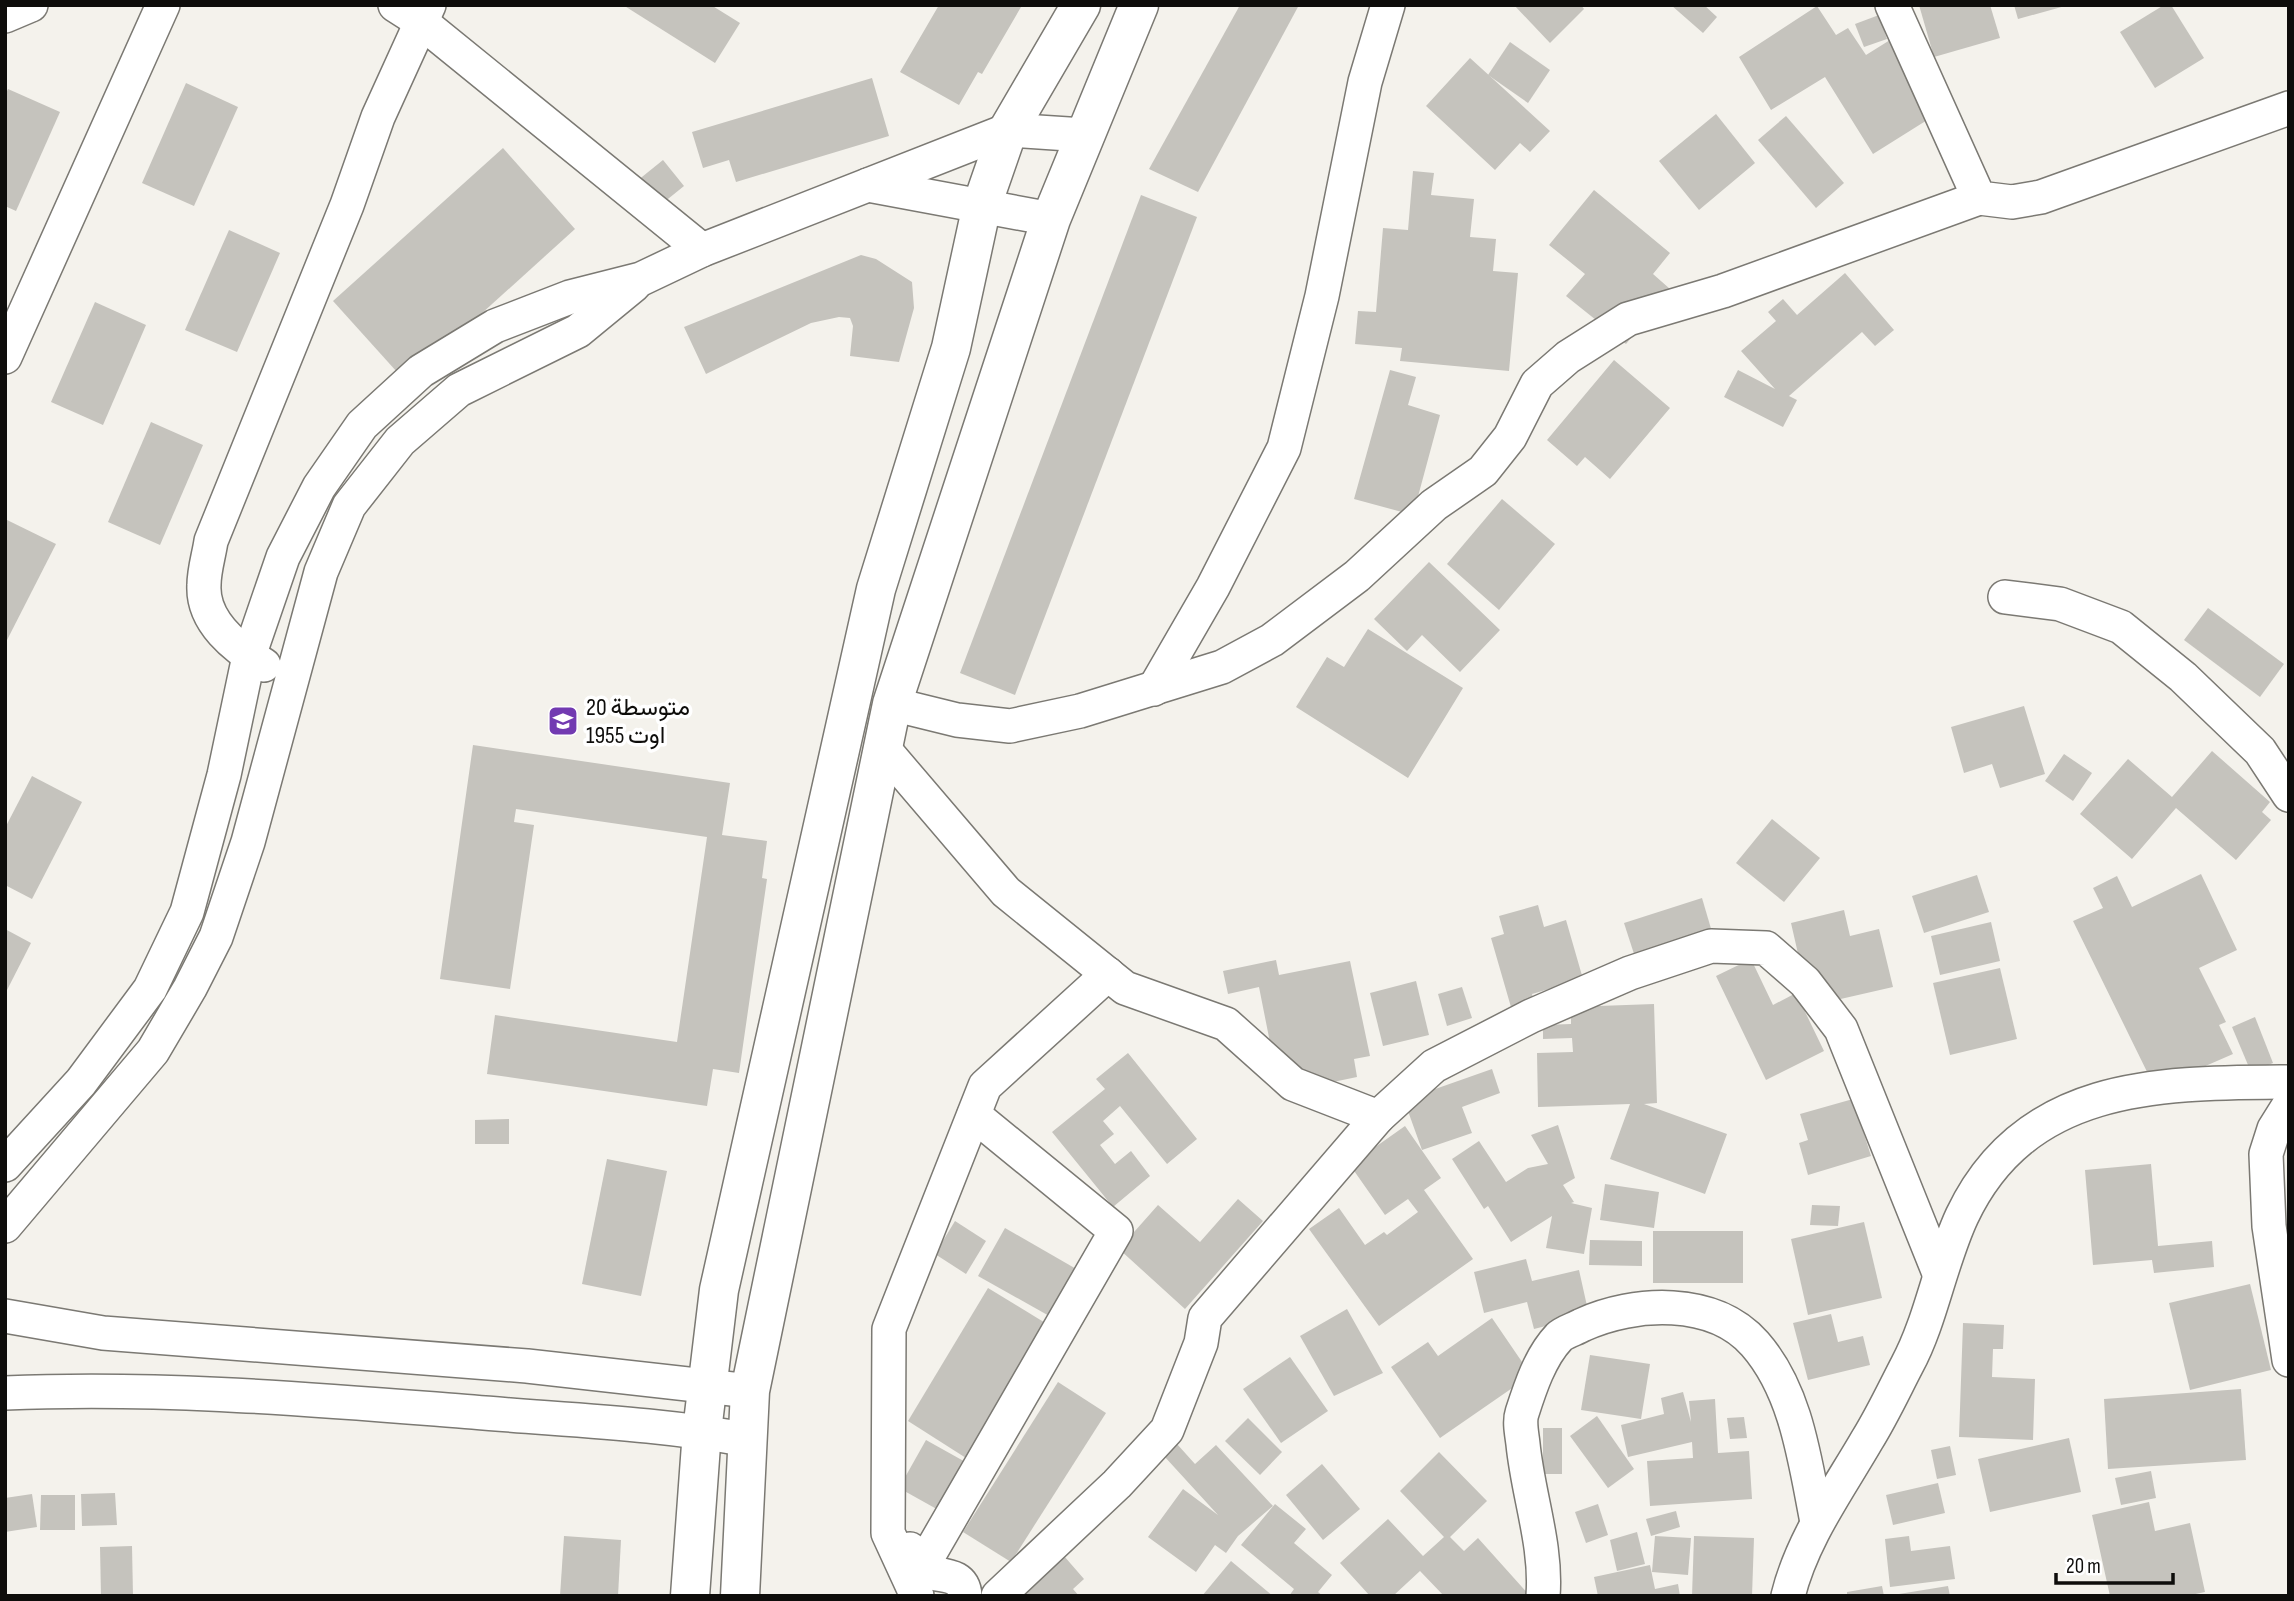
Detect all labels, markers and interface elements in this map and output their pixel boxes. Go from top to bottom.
place label: متوسطة 20 اوت 1955 [586,693,690,750]
school or university icon: متوسطة 20 اوت 1955 [546,704,580,738]
scale bar [2056,1542,2173,1586]
text: 20 m [2066,1554,2101,1579]

